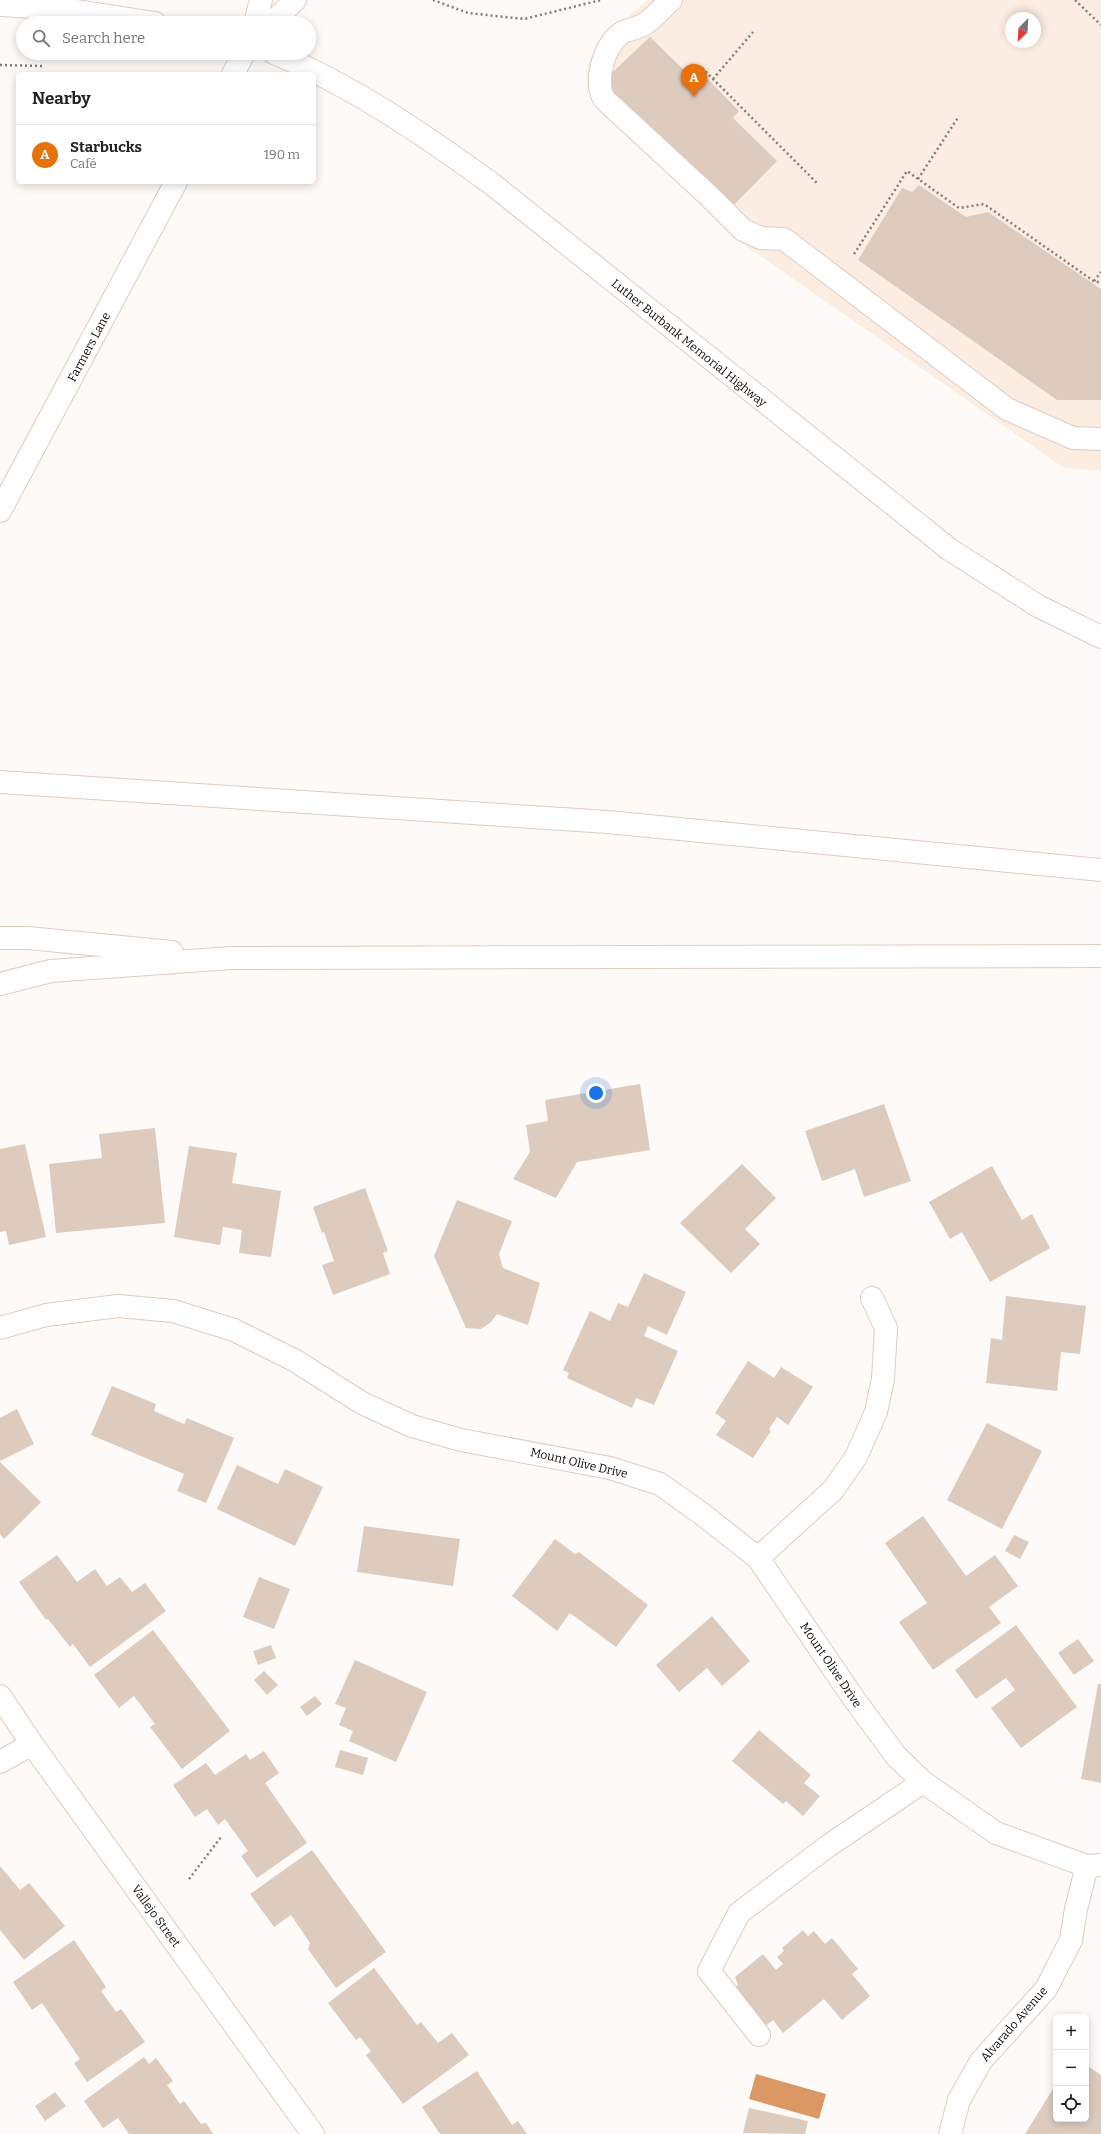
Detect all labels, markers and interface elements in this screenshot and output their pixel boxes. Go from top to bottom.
north arrow [1005,12,1041,48]
search box [16,16,316,60]
icon: search [30,27,52,49]
text: Search here [62,29,145,47]
pin: A [681,64,707,97]
text: Nearby [32,88,91,109]
text: Starbucks [70,138,142,156]
text: A [40,147,50,162]
text: 190 m [264,147,300,162]
text: Café [70,156,97,171]
street label: Luther Burbank Memorial Highway [609,276,770,410]
street label: Farmers Lane [65,310,113,384]
your location [586,1083,606,1103]
street label: Mount Olive Drive [529,1445,629,1481]
street label: Mount Olive Drive [797,1620,865,1710]
street label: Vallejo Street [129,1882,184,1950]
street label: Alvarado Avenue [978,1984,1050,2064]
map controls [1053,2014,1089,2122]
button: + [1053,2014,1089,2050]
button: − [1053,2050,1089,2086]
button: locate [1053,2086,1089,2122]

